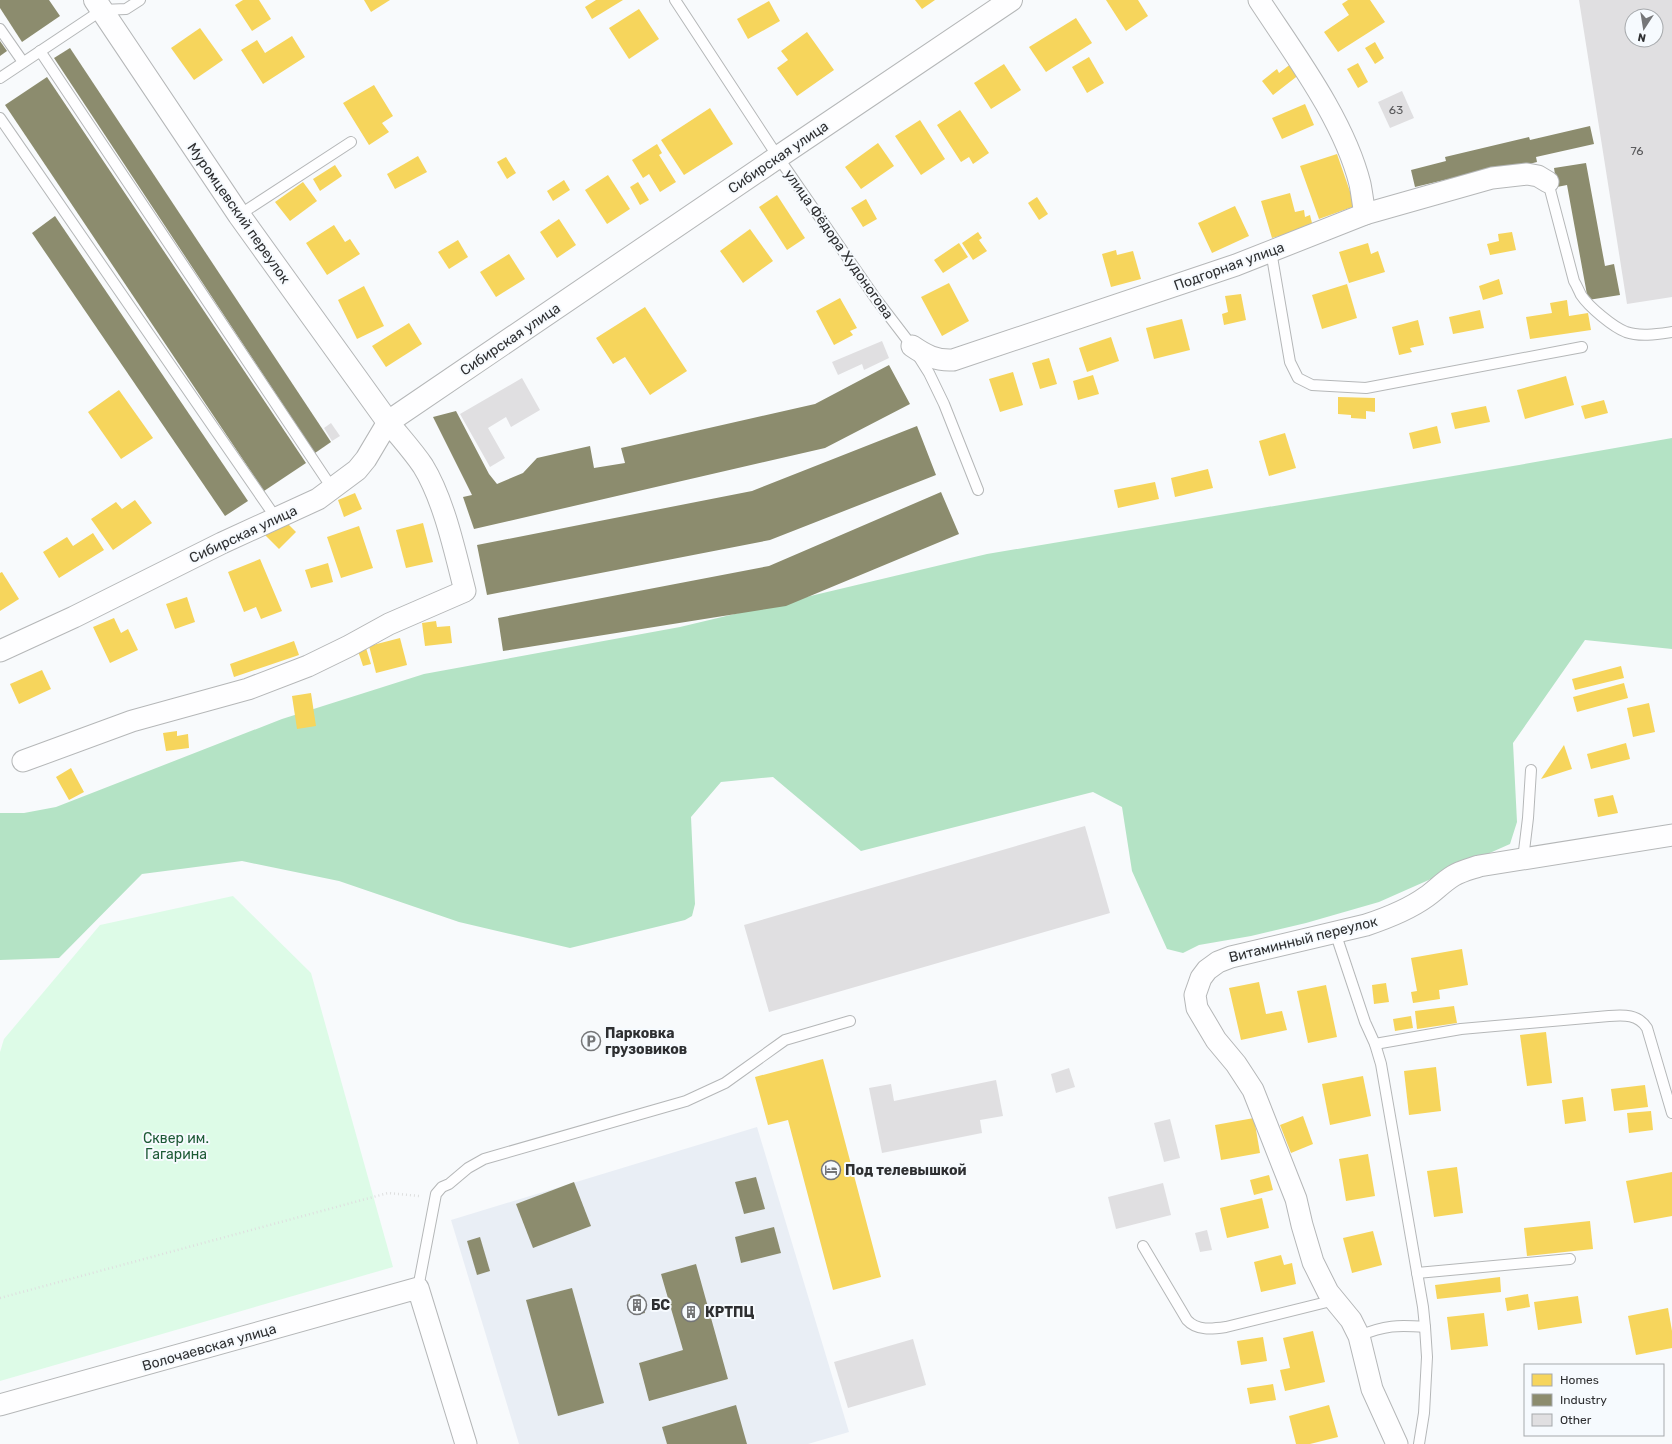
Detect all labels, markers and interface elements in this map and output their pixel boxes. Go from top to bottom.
north arrow [1624,8,1664,48]
text: N [1637,30,1647,44]
house number: 63 [1389,103,1403,117]
street label: Сибирская улица [725,118,832,197]
street label: Муромцевский переулок [184,140,294,287]
house number: 76 [1630,144,1644,158]
street label: улица Фёдора Худоногова [780,166,897,322]
street label: Подгорная улица [1172,239,1287,294]
street label: Сибирская улица [457,300,564,379]
street label: Сибирская улица [187,502,300,567]
street label: Витаминный переулок [1227,913,1380,966]
place label: Парковка грузовиков [605,1025,687,1058]
parking icon: Парковка грузовиков [580,1030,602,1052]
park label: Сквер им. Гагарина [143,1130,209,1163]
hotel icon: Под телевышкой [820,1159,842,1181]
place label: Под телевышкой [845,1162,966,1179]
building icon: БС [626,1294,648,1316]
place label: БС [651,1297,670,1314]
building icon: КРТПЦ [680,1301,702,1323]
place label: КРТПЦ [705,1304,755,1321]
street label: Волочаевская улица [140,1320,278,1375]
legend [1524,1364,1664,1436]
text: Homes [1560,1373,1599,1387]
text: Industry [1560,1393,1607,1407]
text: Other [1560,1413,1592,1427]

